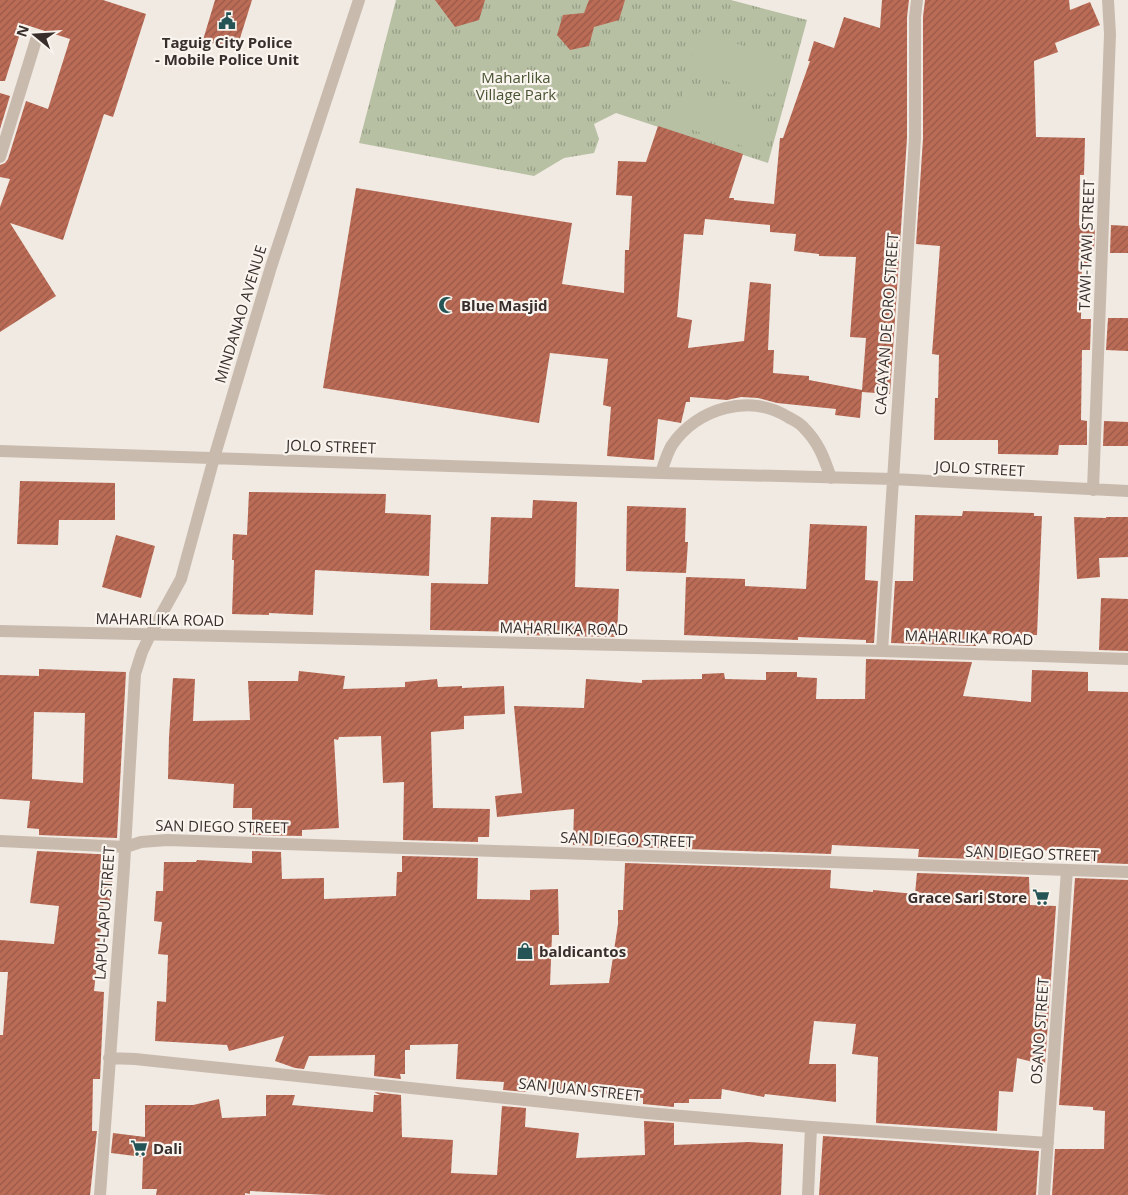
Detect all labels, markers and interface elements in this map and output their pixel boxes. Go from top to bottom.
north arrow [10,10,60,60]
public building icon: Taguig City Police - Mobile Police Unit [217,11,237,31]
text: N [11,22,33,39]
place label: Taguig City Police - Mobile Police Unit [155,32,300,69]
park label: Maharlika Village Park [476,67,556,104]
street label: TAWI-TAWI STREET [1074,178,1098,311]
street label: CAGAYAN DE ORO STREET [870,231,902,416]
street label: MINDANAO AVENUE [210,243,270,385]
mosque icon: Blue Masjid [437,295,457,315]
place label: Blue Masjid [461,295,548,315]
street label: JOLO STREET [284,434,377,458]
street label: JOLO STREET [933,456,1026,480]
street label: MAHARLIKA ROAD [95,608,225,630]
street label: MAHARLIKA ROAD [499,617,629,639]
street label: MAHARLIKA ROAD [904,625,1034,649]
street label: SAN DIEGO STREET [155,815,290,837]
street label: SAN DIEGO STREET [560,827,695,851]
street label: SAN DIEGO STREET [965,841,1100,865]
street label: LAPU-LAPU STREET [89,845,119,981]
place label: Grace Sari Store [907,887,1027,907]
supermarket icon: Grace Sari Store [1031,887,1051,907]
shop icon: baldicantos [515,941,535,961]
place label: baldicantos [539,941,626,961]
street label: OSANO STREET [1025,976,1053,1085]
street label: SAN JUAN STREET [518,1073,643,1105]
supermarket icon: Dali [129,1138,149,1158]
place label: Dali [153,1138,182,1158]

